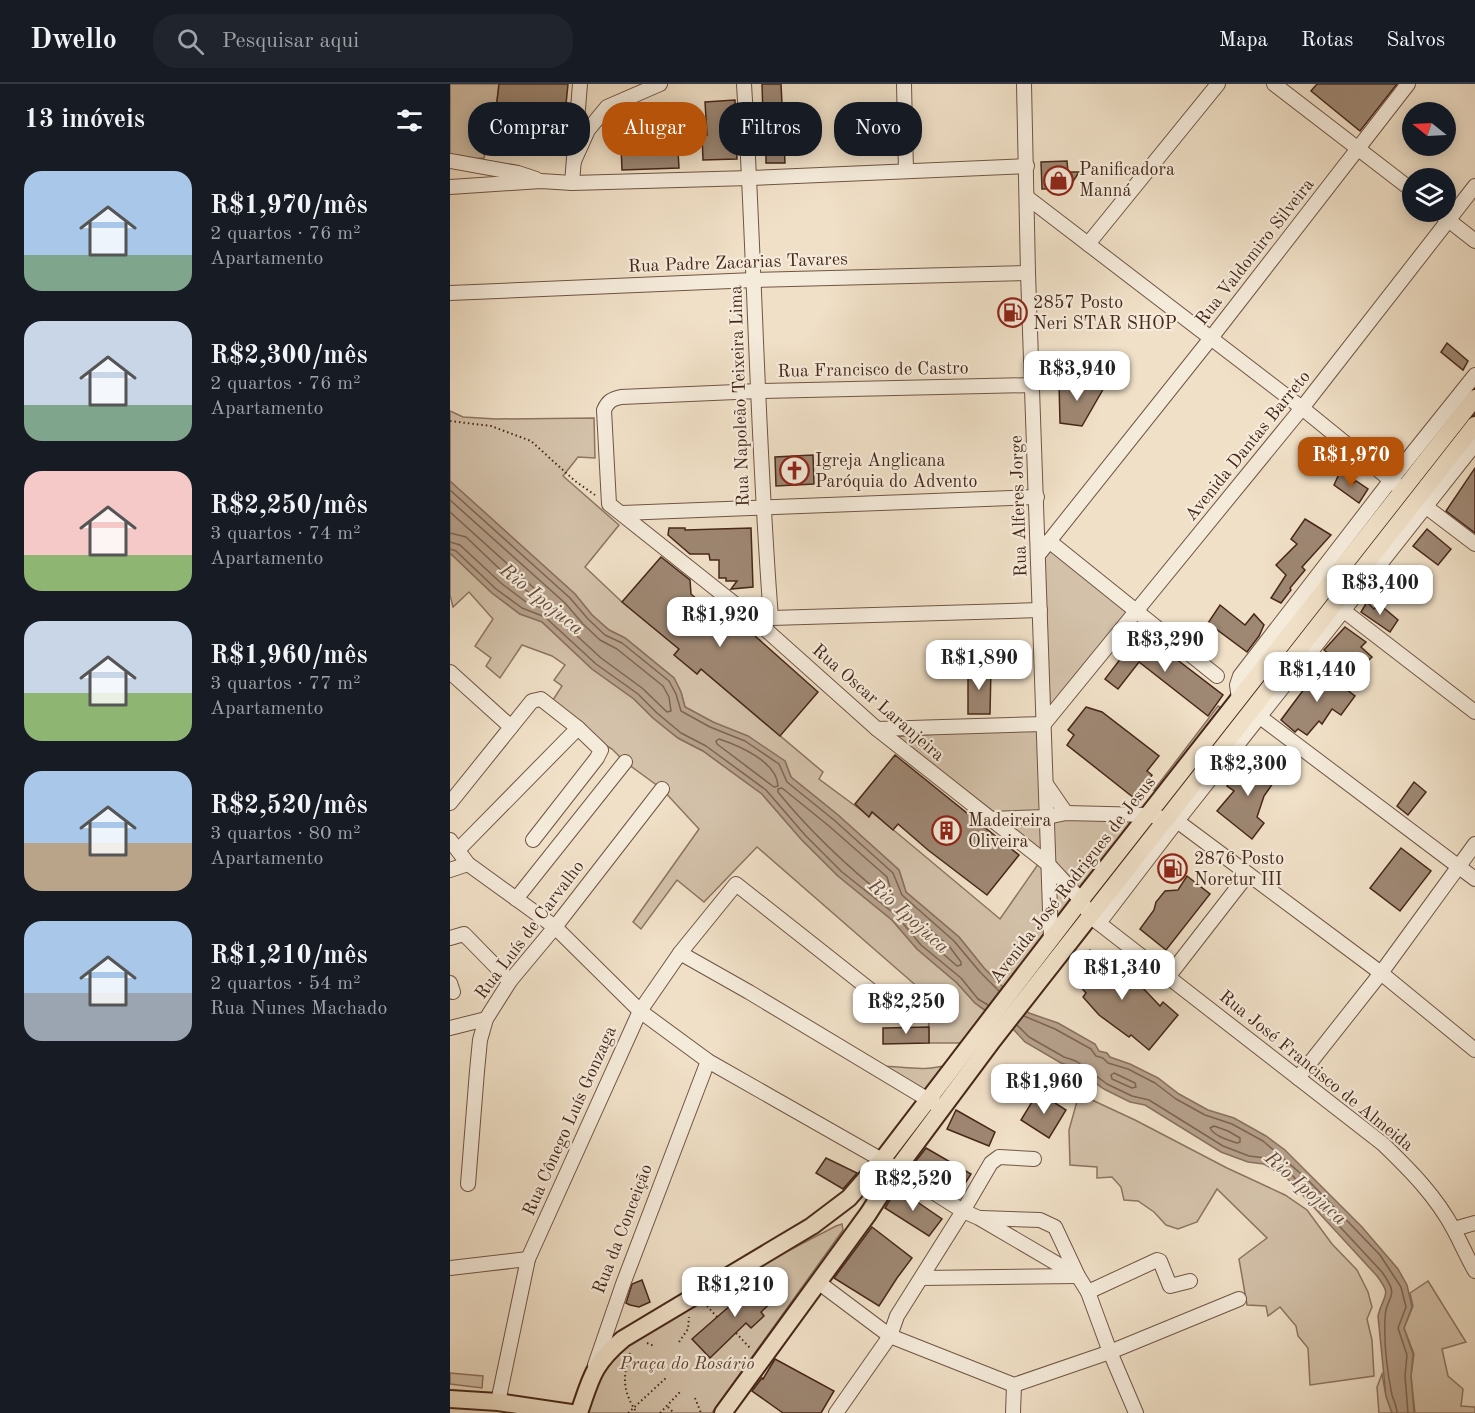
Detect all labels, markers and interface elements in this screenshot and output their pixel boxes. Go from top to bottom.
search box [153,14,573,68]
icon: search [174,25,207,58]
text: Dwello [30,27,117,55]
text: Pesquisar aqui [222,30,359,52]
text: Mapa [1219,30,1268,51]
text: Rotas [1301,30,1353,51]
text: Salvos [1386,30,1445,51]
chip: Comprar [468,102,590,156]
chip: Alugar [602,102,707,156]
chip: Filtros [719,102,822,156]
chip: Novo [834,102,922,156]
north arrow [1402,102,1456,156]
map controls [1402,102,1456,222]
icon: filters [393,104,426,137]
text: 13 imóveis [24,107,145,133]
place label: Panificadora Manná [1079,161,1175,200]
shop icon: Panificadora Manná [1042,164,1074,196]
button: layers [1402,168,1456,222]
street label: Rua Valdomiro Silveira [1192,175,1318,329]
text: R$1,970/mês [210,193,368,219]
icon: home [72,195,144,267]
text: 2 quartos · 76 m² [210,224,361,244]
text: Apartamento [210,249,323,269]
street label: Rua Padre Zacarias Tavares [628,250,848,276]
street label: Rua Napoleão Teixeira Lima [727,285,753,507]
place label: 2857 Posto Neri STAR SHOP [1033,294,1177,333]
fuel station icon: 2857 Posto Neri STAR SHOP [996,297,1028,329]
text: R$2,300/mês [210,343,368,369]
icon: home [72,345,144,417]
pin: R$3,940 [1022,351,1132,402]
street label: Rua Francisco de Castro [777,359,969,381]
text: R$3,940 [1038,360,1116,380]
street label: Avenida Dantas Barreto [1182,367,1314,525]
text: 2 quartos · 76 m² [210,374,361,394]
text: Apartamento [210,399,323,419]
street label: Rua Alferes Jorge [1008,435,1030,577]
pin: R$1,970 [1296,437,1406,488]
text: R$1,970 [1312,446,1390,466]
place label: Igreja Anglicana Paróquia do Advento [815,452,978,491]
church icon: Igreja Anglicana Paróquia do Advento [778,455,810,487]
text: R$2,250/mês [210,493,368,519]
icon: home [72,495,144,567]
text: 3 quartos · 74 m² [210,524,361,544]
text: Apartamento [210,549,323,569]
water label: Rio Ipojuca [495,560,587,640]
pin: R$3,400 [1325,565,1435,616]
text: R$3,400 [1341,574,1419,594]
pin: R$1,920 [665,597,775,648]
text: R$1,920 [681,606,759,626]
pin: R$3,290 [1110,622,1220,673]
text: R$3,290 [1126,631,1204,651]
pin: R$1,890 [924,640,1034,691]
street label: Rua Oscar Laranjeira [809,641,947,765]
text: R$1,960/mês [210,643,368,669]
icon: home [72,645,144,717]
text: R$1,890 [940,649,1018,669]
pin: R$1,440 [1262,652,1372,703]
text: R$1,440 [1278,661,1356,681]
text: 3 quartos · 77 m² [210,674,361,694]
text: Apartamento [210,699,323,719]
pin: R$2,300 [1193,746,1303,797]
text: R$2,300 [1209,755,1287,775]
street label: Avenida José Rodrigues de Jesus [987,773,1159,987]
text: R$2,520/mês [210,793,368,819]
icon: home [72,795,144,867]
place label: Madeireira Oliveira [968,812,1051,851]
building icon: Madeireira Oliveira [931,815,963,847]
text: 3 quartos · 80 m² [210,824,361,844]
text: Apartamento [210,849,323,869]
place label: 2876 Posto Noretur III [1194,850,1284,889]
fuel station icon: 2876 Posto Noretur III [1157,853,1189,885]
street label: Rua Luís de Carvalho [472,857,588,1003]
water label: Rio Ipojuca [863,875,952,958]
text: R$1,210/mês [210,943,368,969]
icon: home [72,945,144,1017]
pin: R$1,340 [1067,950,1177,1001]
text: R$1,340 [1083,959,1161,979]
text: 2 quartos · 54 m² [210,974,361,994]
pin: R$2,250 [851,984,961,1035]
street label: Rua José Francisco de Almeida [1216,987,1416,1155]
text: R$2,250 [867,993,945,1013]
text: Rua Nunes Machado [210,999,387,1019]
street label: Rua Cônego Luís Gonzaga [520,1023,620,1219]
pin: R$1,960 [989,1064,1099,1115]
text: R$1,960 [1005,1073,1083,1093]
water label: Rio Ipojuca [1260,1148,1350,1230]
pin: R$2,520 [858,1161,968,1212]
street label: Rua da Conceição [590,1162,656,1296]
text: R$2,520 [874,1170,952,1190]
pin: R$1,210 [680,1267,790,1318]
text: R$1,210 [696,1276,774,1296]
park label: Praça do Rosário [619,1355,754,1373]

